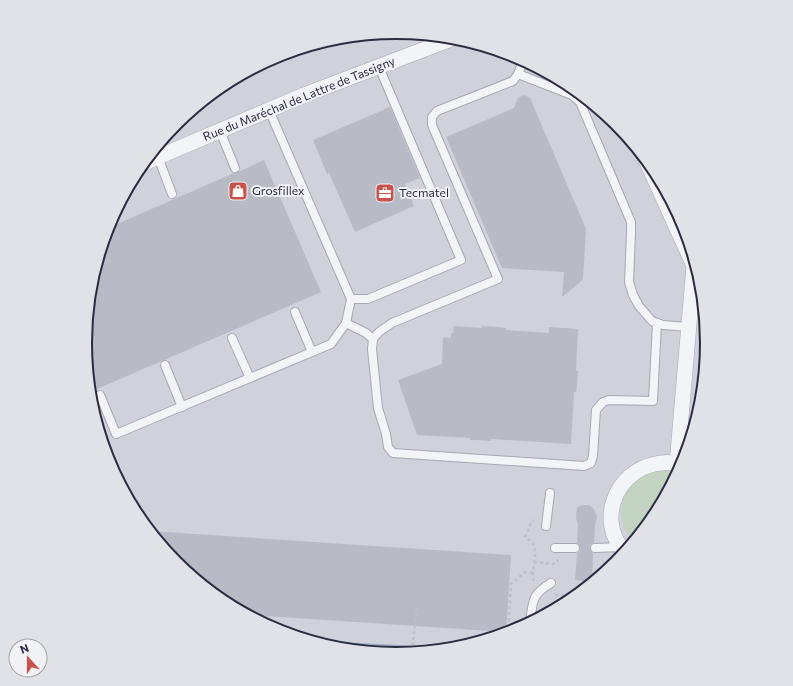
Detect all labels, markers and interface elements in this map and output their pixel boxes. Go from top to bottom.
street label: Rue du Maréchal de Lattre de Tassigny [201,53,397,143]
shop icon: Grosfillex [227,180,249,202]
office icon: Tecmatel [374,182,396,204]
place label: Grosfillex [252,183,305,197]
place label: Tecmatel [399,185,449,199]
north arrow [8,638,48,678]
text: N [18,641,30,656]

